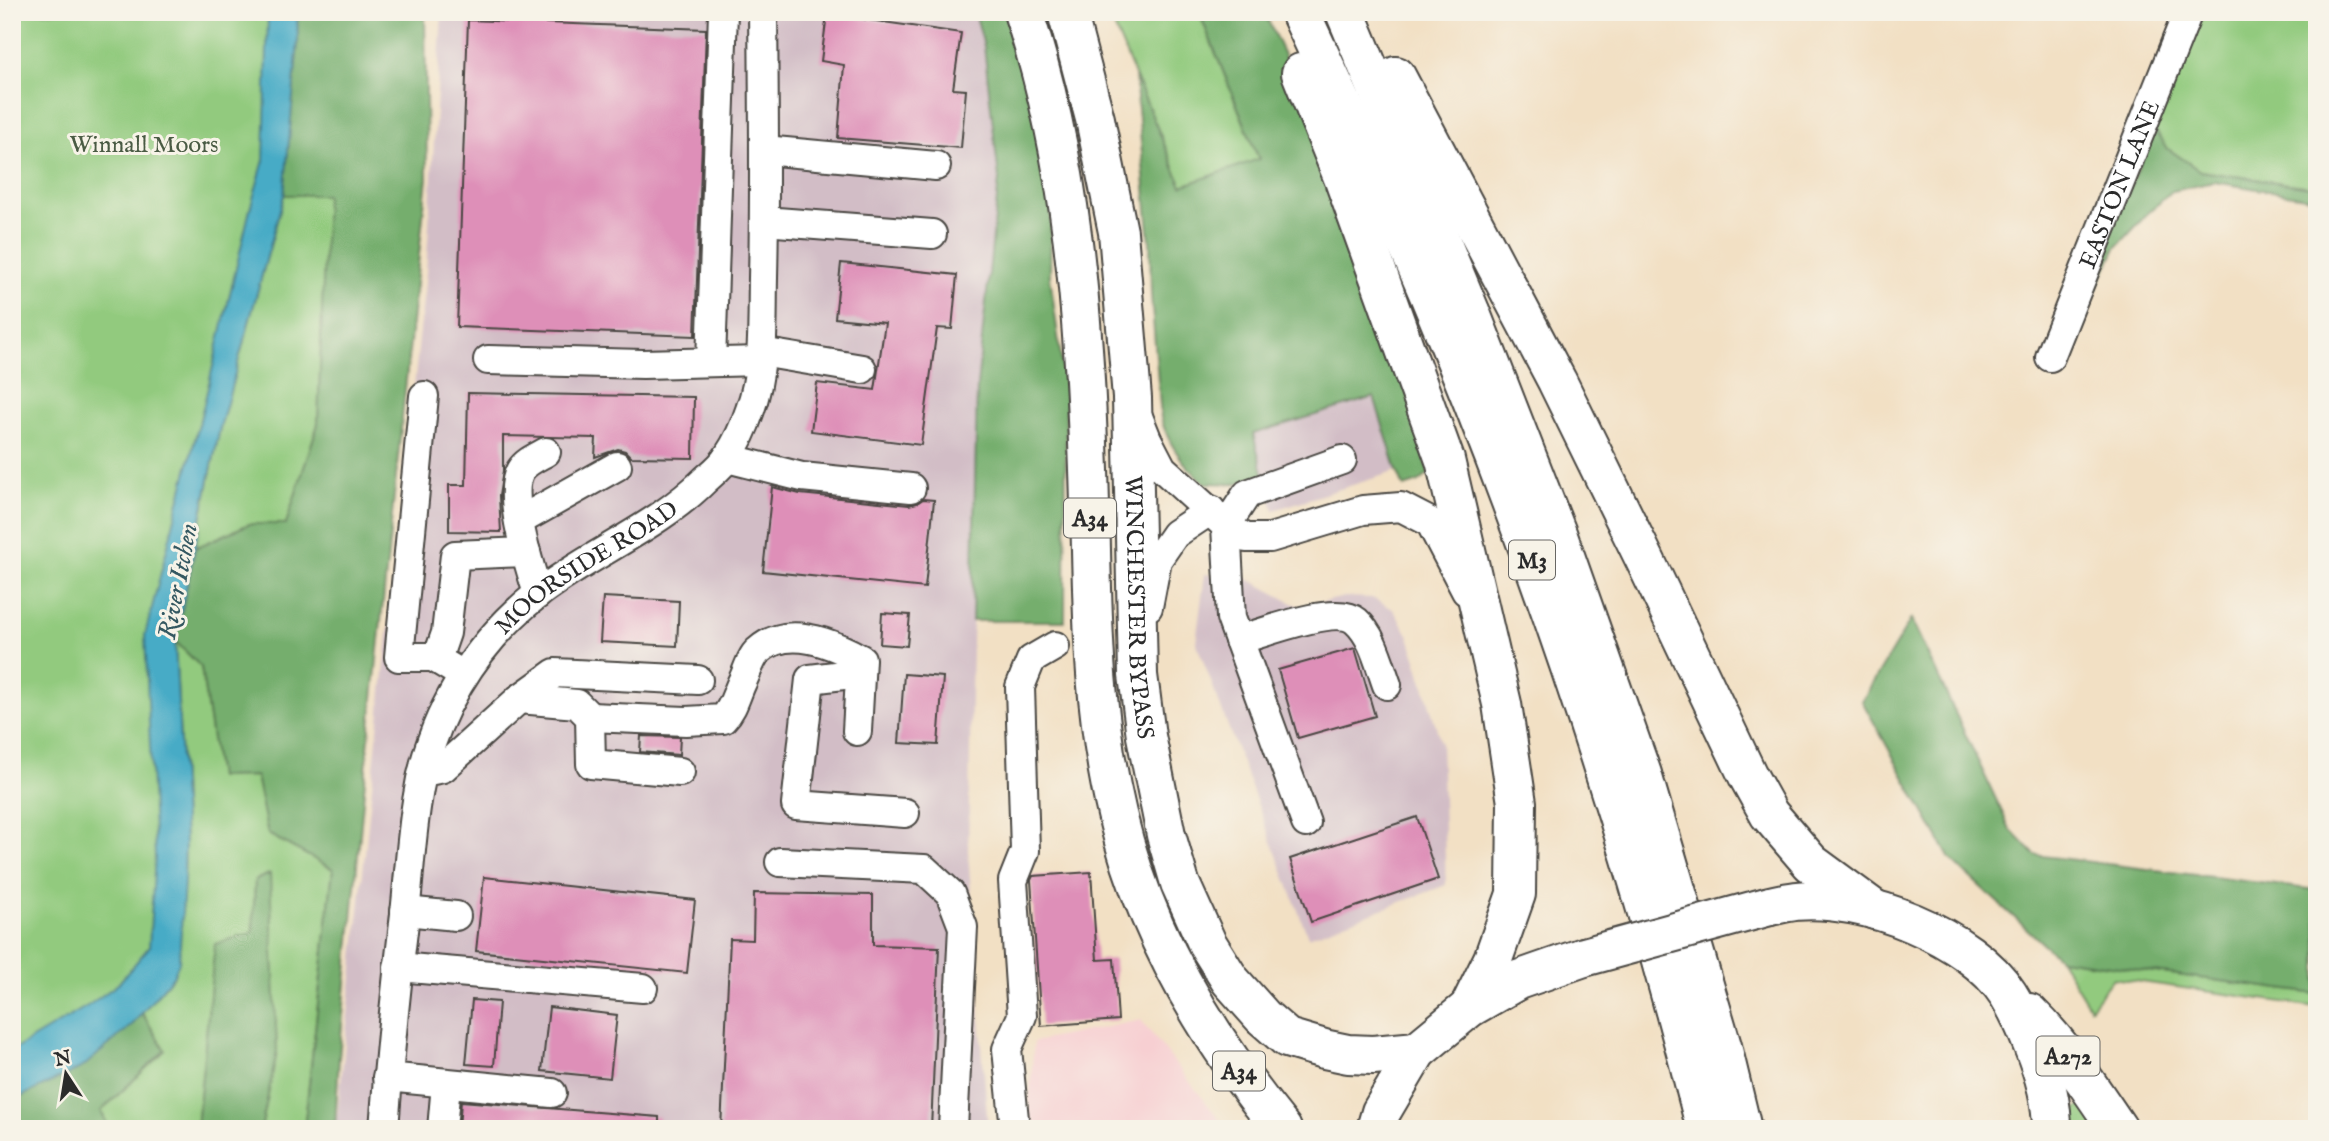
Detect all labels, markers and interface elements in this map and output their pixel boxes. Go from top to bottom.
street label: EASTON LANE [2073,96,2168,274]
park label: Winnall Moors [69,130,219,161]
street label: WINCHESTER BYPASS [1117,475,1160,741]
street label: MOORSIDE ROAD [489,495,685,642]
road number: A34 [1064,498,1116,538]
water label: River Itchen [151,520,206,642]
road number: M3 [1509,540,1555,580]
road number: A272 [2036,1036,2100,1076]
north arrow [32,1040,102,1110]
text: N [51,1046,74,1073]
road number: A34 [1213,1052,1265,1090]

